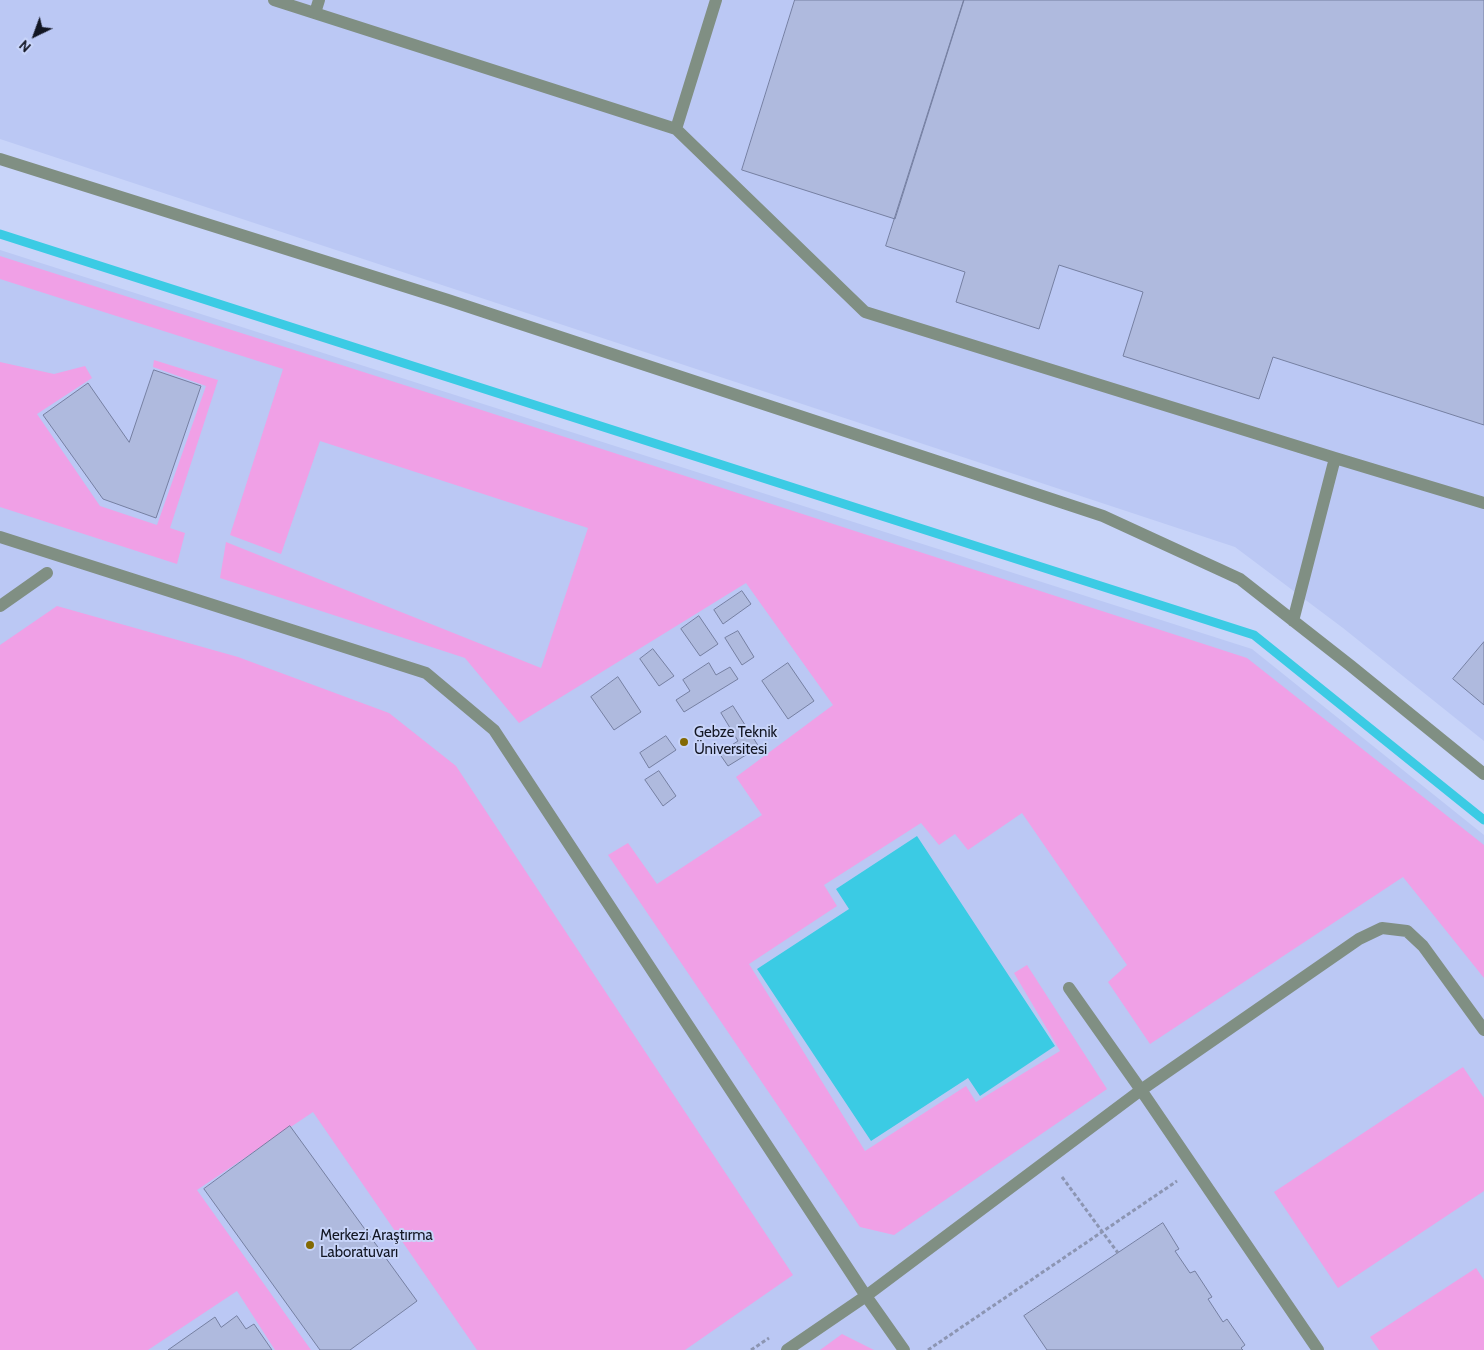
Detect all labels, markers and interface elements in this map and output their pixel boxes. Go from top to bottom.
north arrow [10,10,60,60]
text: N [15,36,35,56]
place label: Gebze Teknik Üniversitesi [694,724,777,759]
marker: Gebze Teknik Üniversitesi [678,736,690,748]
place label: Merkezi Araştırma Laboratuvarı [320,1227,433,1262]
marker: Merkezi Araştırma Laboratuvarı [304,1239,316,1251]

